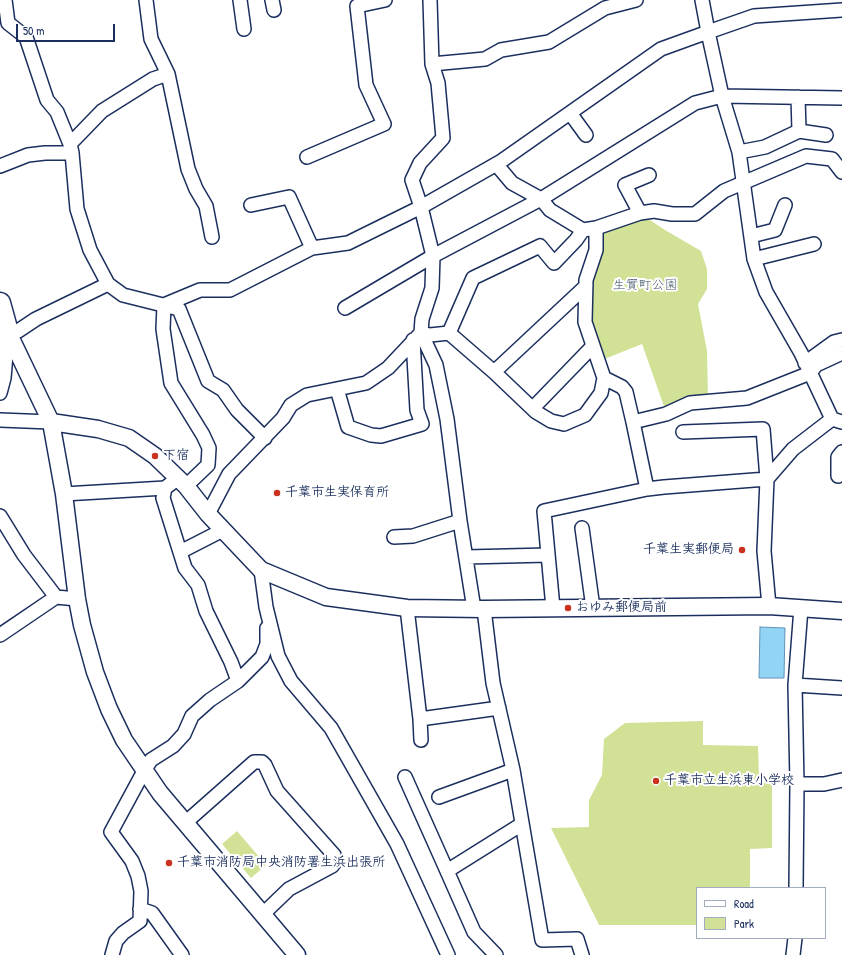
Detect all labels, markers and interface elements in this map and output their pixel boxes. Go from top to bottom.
scale bar [18,16,117,42]
text: 50 m [23,22,44,39]
park label: 生實町公園 [613,278,677,294]
place label: 下宿 [163,448,189,464]
marker: 下宿 [150,451,160,461]
place label: 千葉市生実保育所 [285,485,389,501]
marker: 千葉市生実保育所 [272,488,282,498]
place label: 千葉生実郵便局 [643,542,734,558]
marker: 千葉生実郵便局 [737,545,747,555]
place label: おゆみ郵便局前 [576,600,667,616]
marker: おゆみ郵便局前 [563,603,573,613]
place label: 千葉市立生浜東小学校 [664,773,794,789]
marker: 千葉市立生浜東小学校 [651,776,661,786]
place label: 千葉市消防局中央消防署生浜出張所 [177,855,385,871]
marker: 千葉市消防局中央消防署生浜出張所 [164,858,174,868]
legend [696,887,826,939]
text: Road [734,895,754,912]
text: Park [734,915,754,932]

